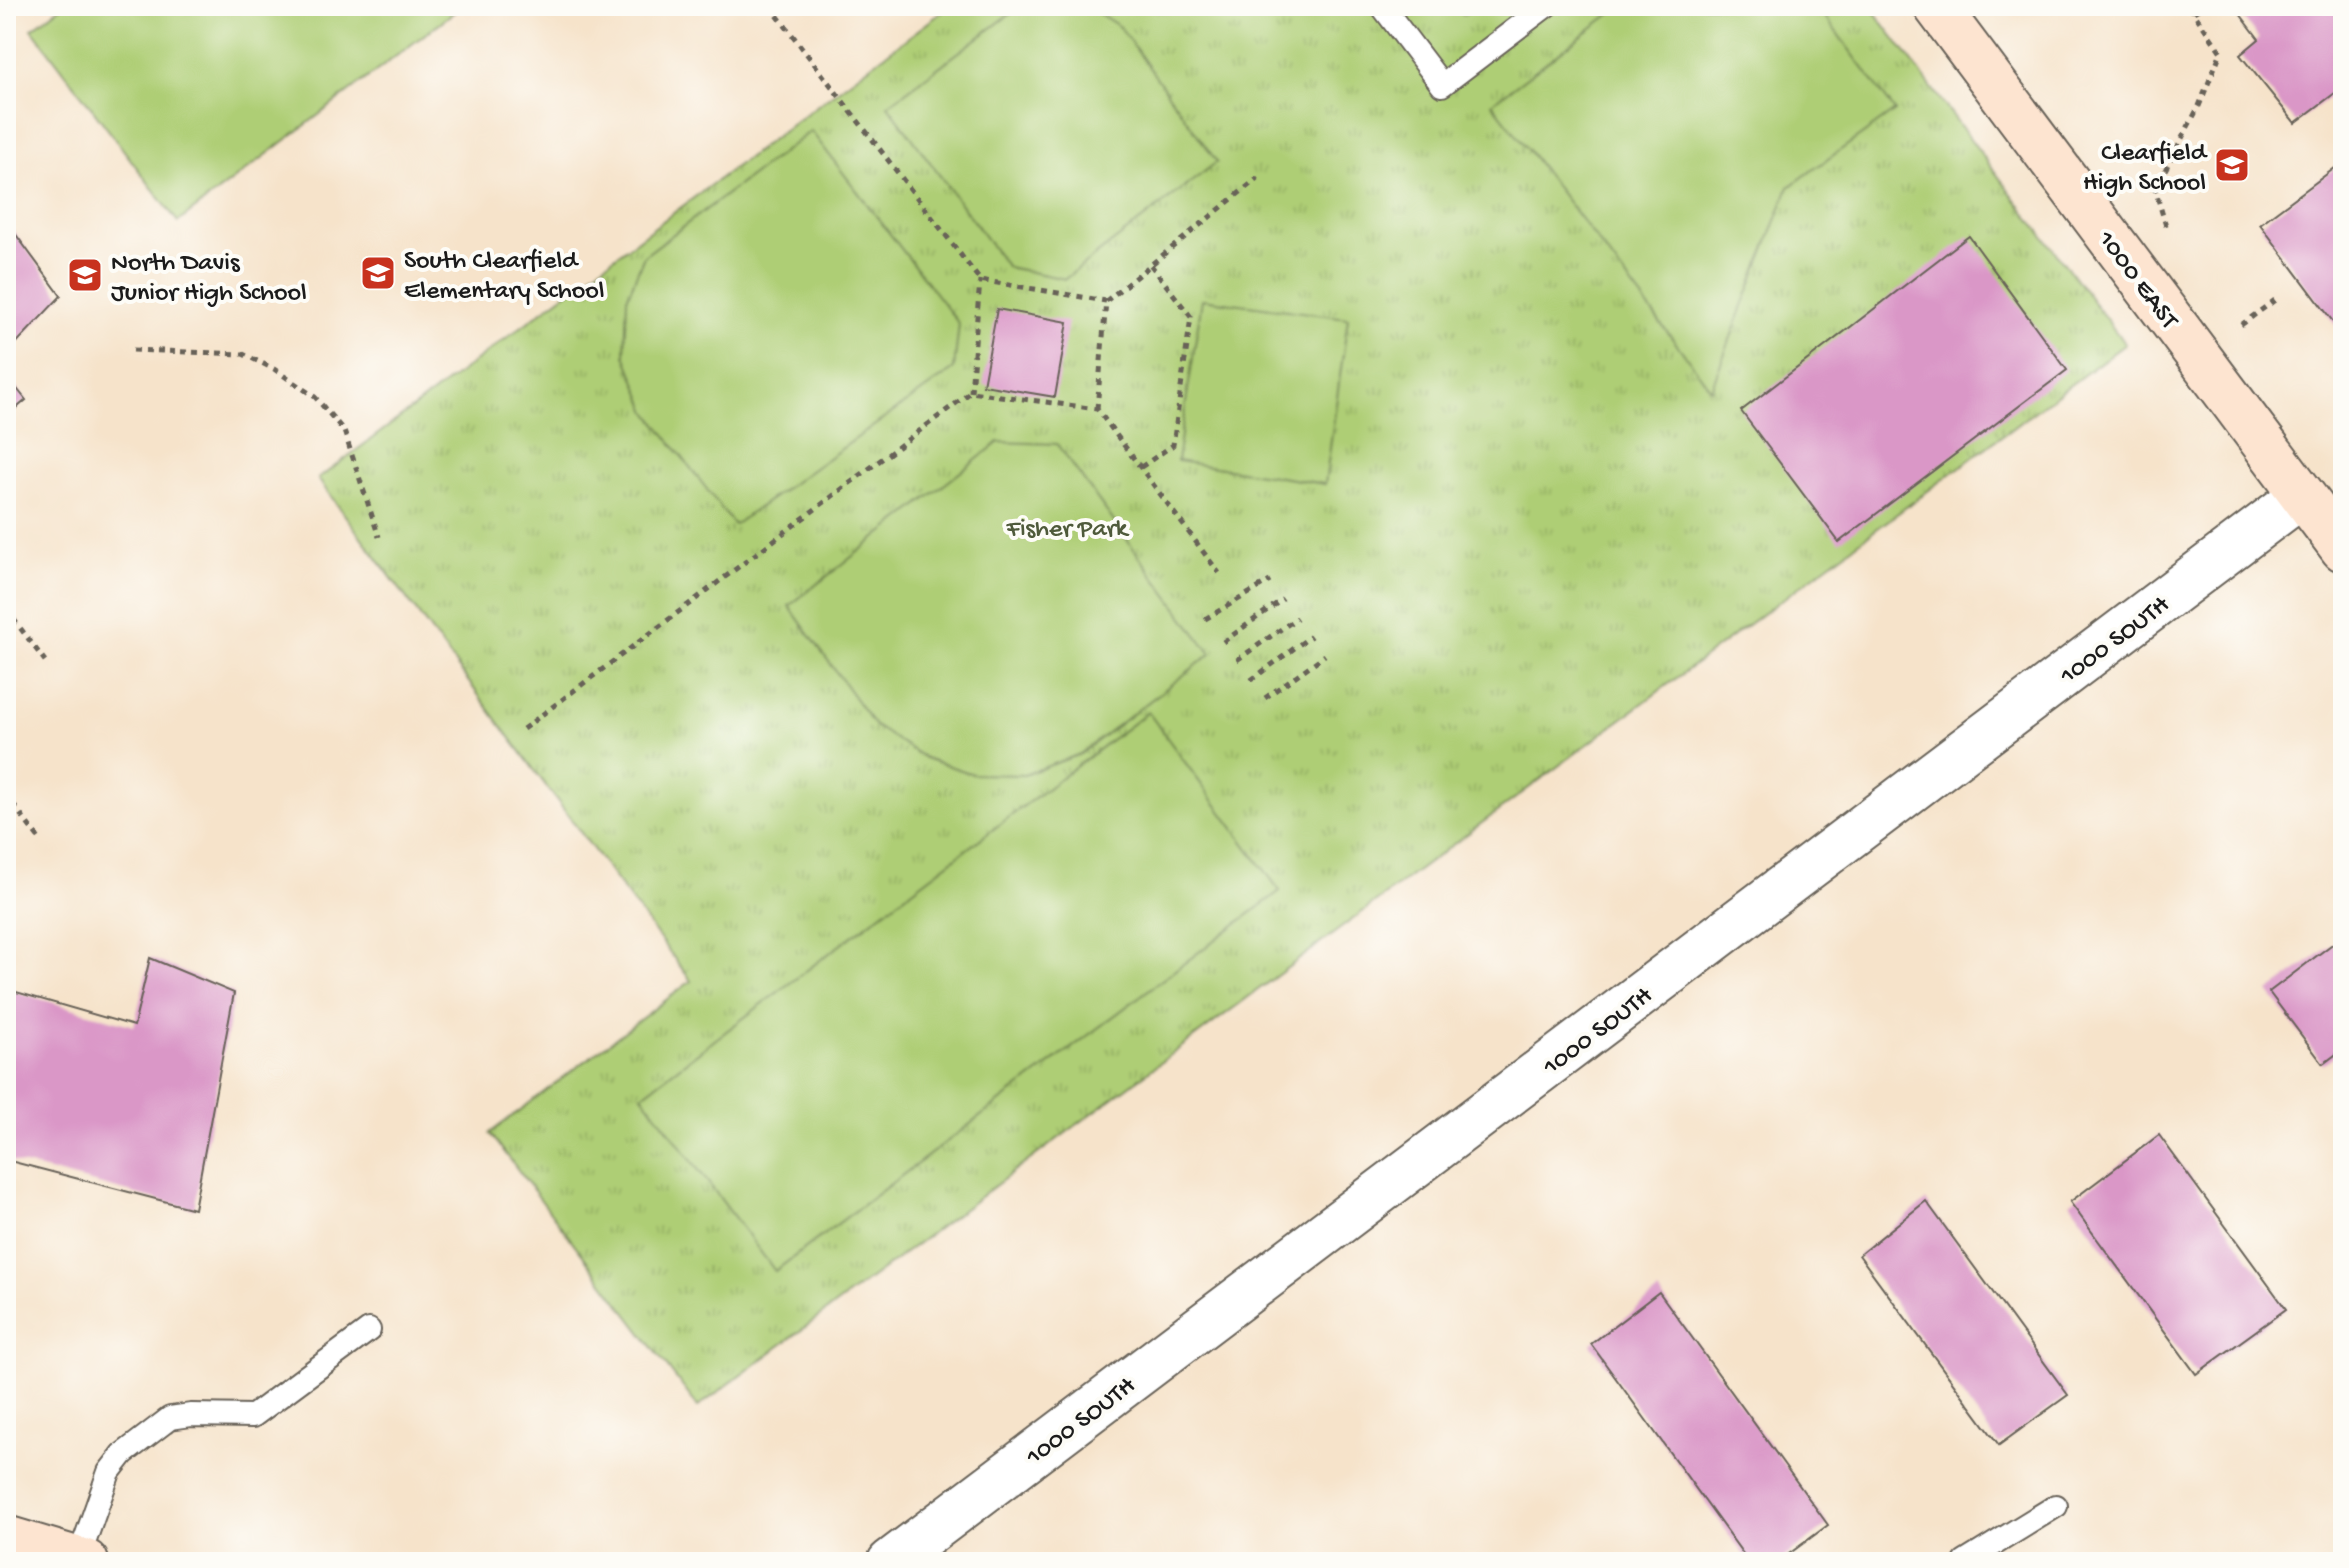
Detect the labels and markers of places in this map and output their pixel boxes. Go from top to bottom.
place label: Clearfield High School [2083,139,2208,200]
school or university icon: Clearfield High School [2213,146,2251,184]
place label: South Clearfield Elementary School [404,247,604,308]
place label: North Davis Junior High School [111,249,307,310]
school or university icon: South Clearfield Elementary School [359,254,397,292]
school or university icon: North Davis Junior High School [66,256,104,294]

